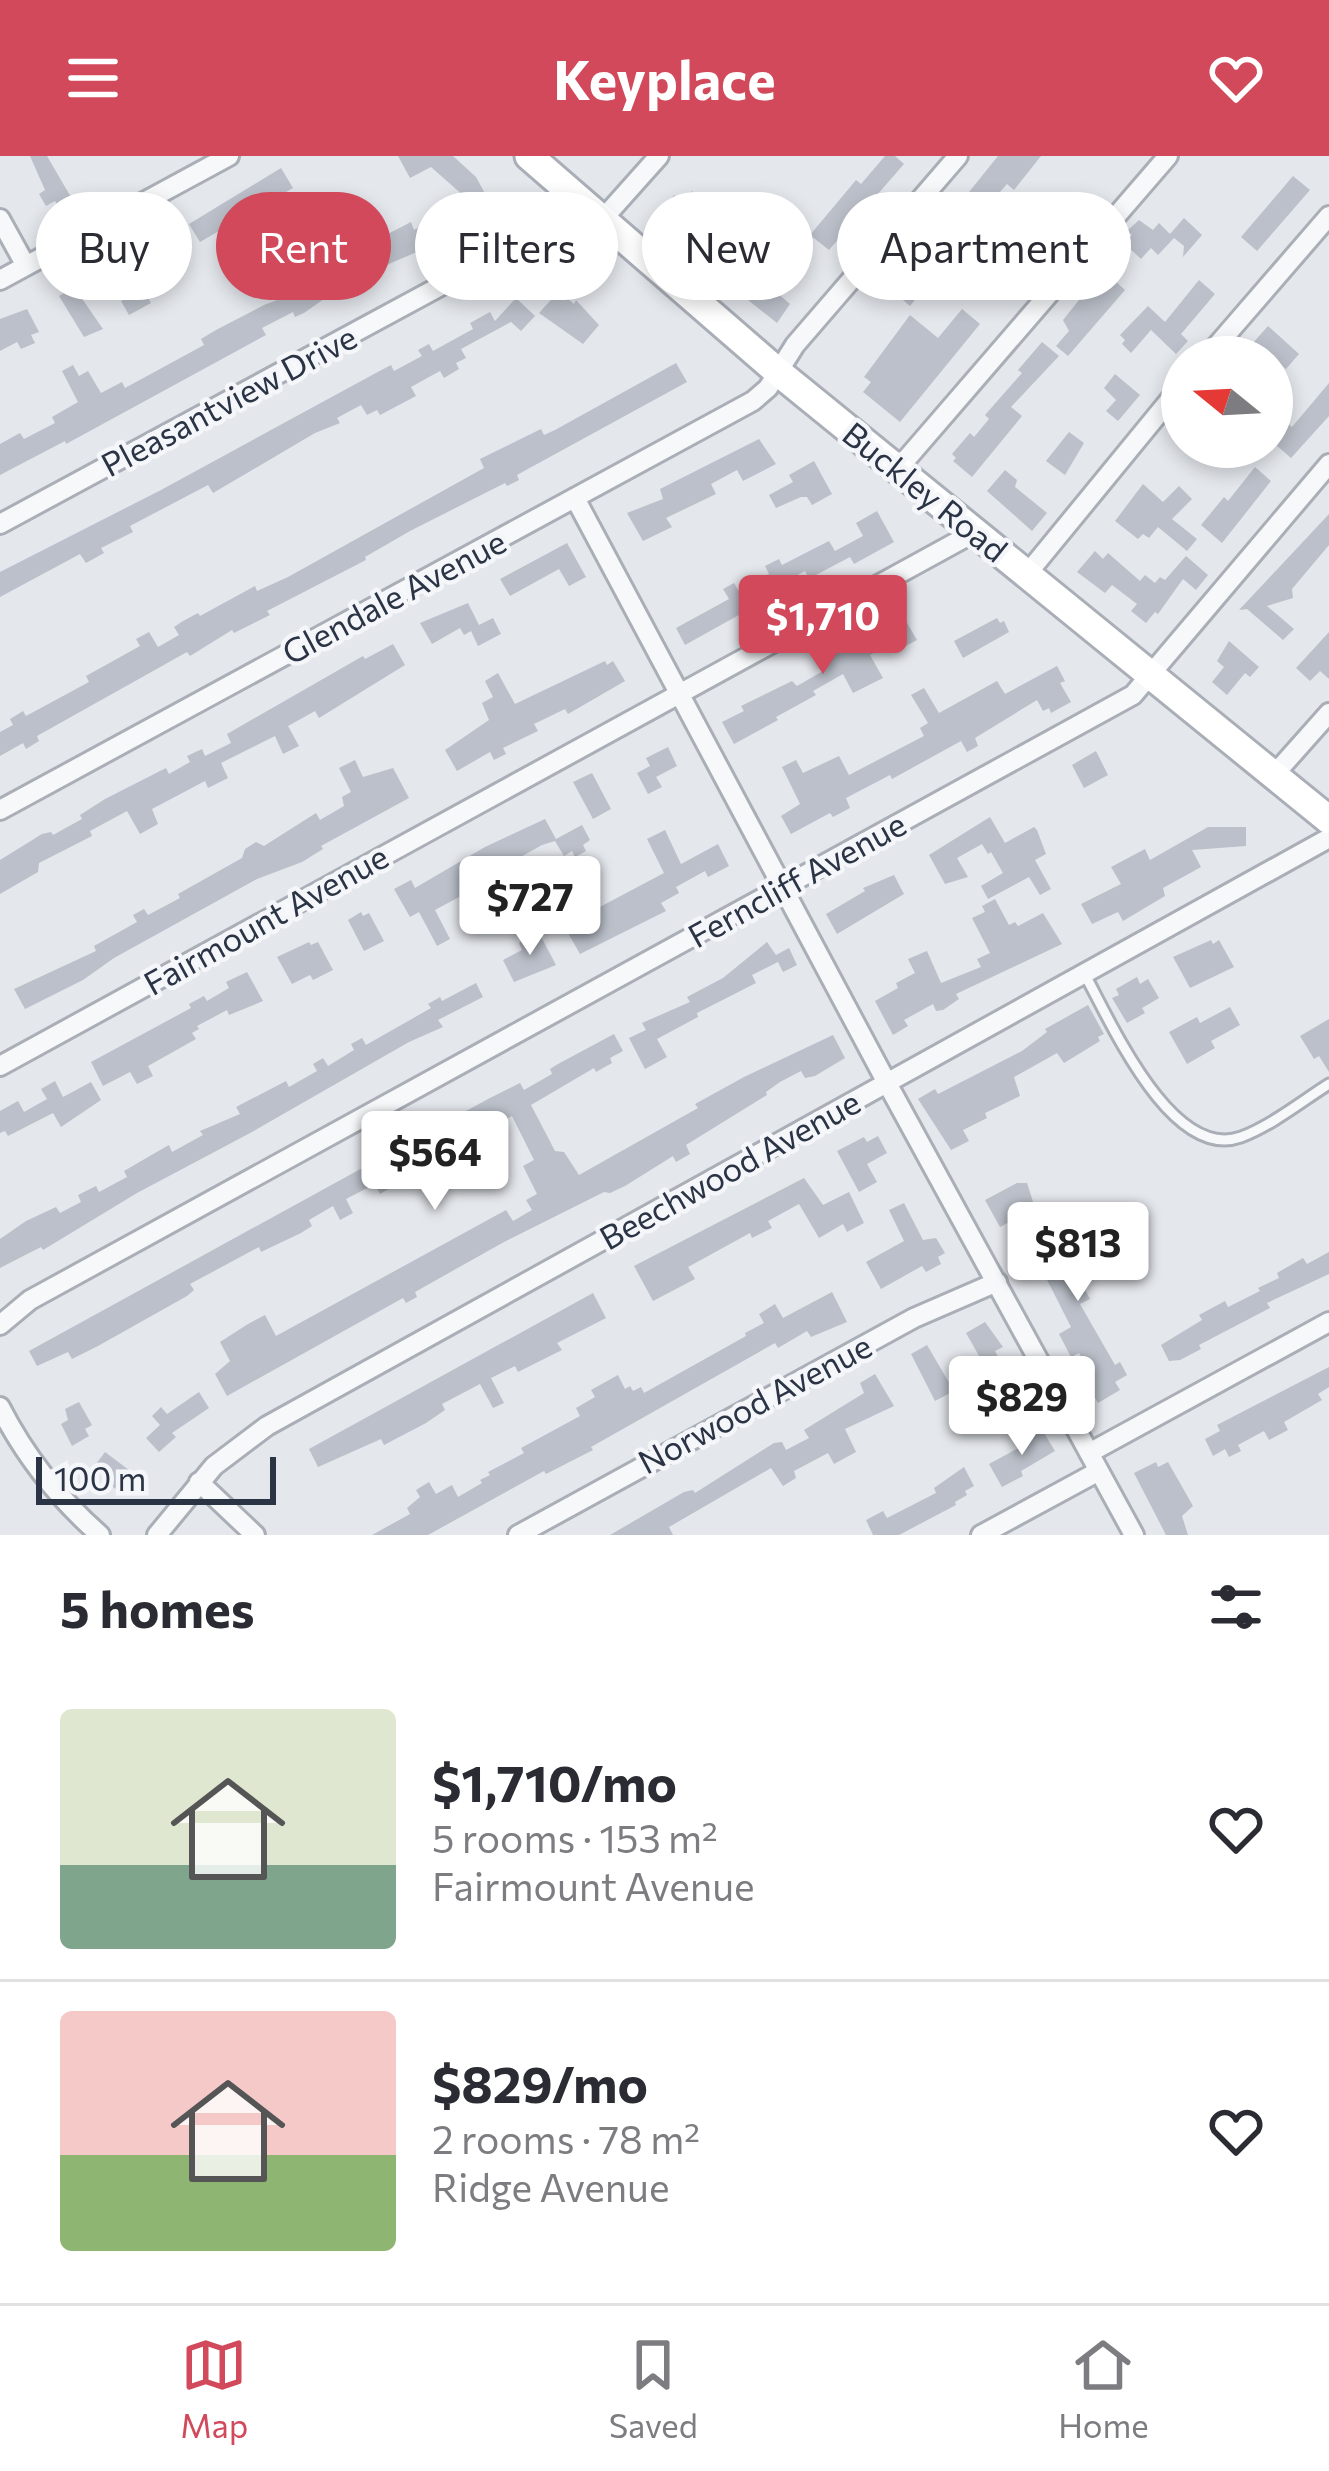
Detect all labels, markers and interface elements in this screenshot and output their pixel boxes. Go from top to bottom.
icon: menu [60,45,126,111]
text: Keyplace [553,45,776,111]
icon: heart [1203,45,1269,111]
chip: Buy [36,192,192,300]
chip: Rent [216,192,391,300]
chip: Filters [415,192,618,300]
chip: New [642,192,813,300]
chip: Apartment [837,192,1131,300]
street label: Pleasantview Drive [94,315,363,484]
north arrow [1161,336,1293,468]
map controls [1161,336,1293,468]
street label: Buckley Road [835,412,1016,570]
street label: Glendale Avenue [274,520,512,672]
pin: $1,710 [725,575,921,677]
text: $1,710 [766,590,880,638]
street label: Ferncliff Avenue [680,802,912,955]
street label: Fairmount Avenue [136,835,395,1003]
pin: $727 [459,856,601,958]
text: $727 [486,871,574,919]
street label: Beechwood Avenue [592,1080,867,1257]
pin: $564 [364,1111,506,1213]
text: $564 [388,1126,482,1174]
pin: $813 [1007,1202,1149,1304]
text: $813 [1035,1217,1121,1265]
street label: Norwood Avenue [631,1324,878,1481]
pin: $829 [951,1356,1093,1458]
text: $829 [976,1371,1068,1419]
scale bar [36,1451,276,1504]
text: 100 m [54,1457,146,1498]
icon: filters [1203,1574,1269,1640]
text: 5 homes [60,1576,255,1639]
text: $1,710/mo [432,1750,677,1813]
icon: home [156,1757,300,1901]
icon: heart [1203,1796,1269,1862]
text: 5 rooms · 153 m² [432,1813,718,1861]
text: Fairmount Avenue [432,1861,755,1909]
text: $829/mo [432,2051,648,2114]
icon: home [156,2059,300,2203]
icon: heart [1203,2098,1269,2164]
text: 2 rooms · 78 m² [432,2114,700,2162]
text: Ridge Avenue [432,2162,669,2210]
tab: Map [180,2332,248,2445]
tab: Saved [609,2332,698,2445]
tab: Home [1058,2332,1149,2445]

